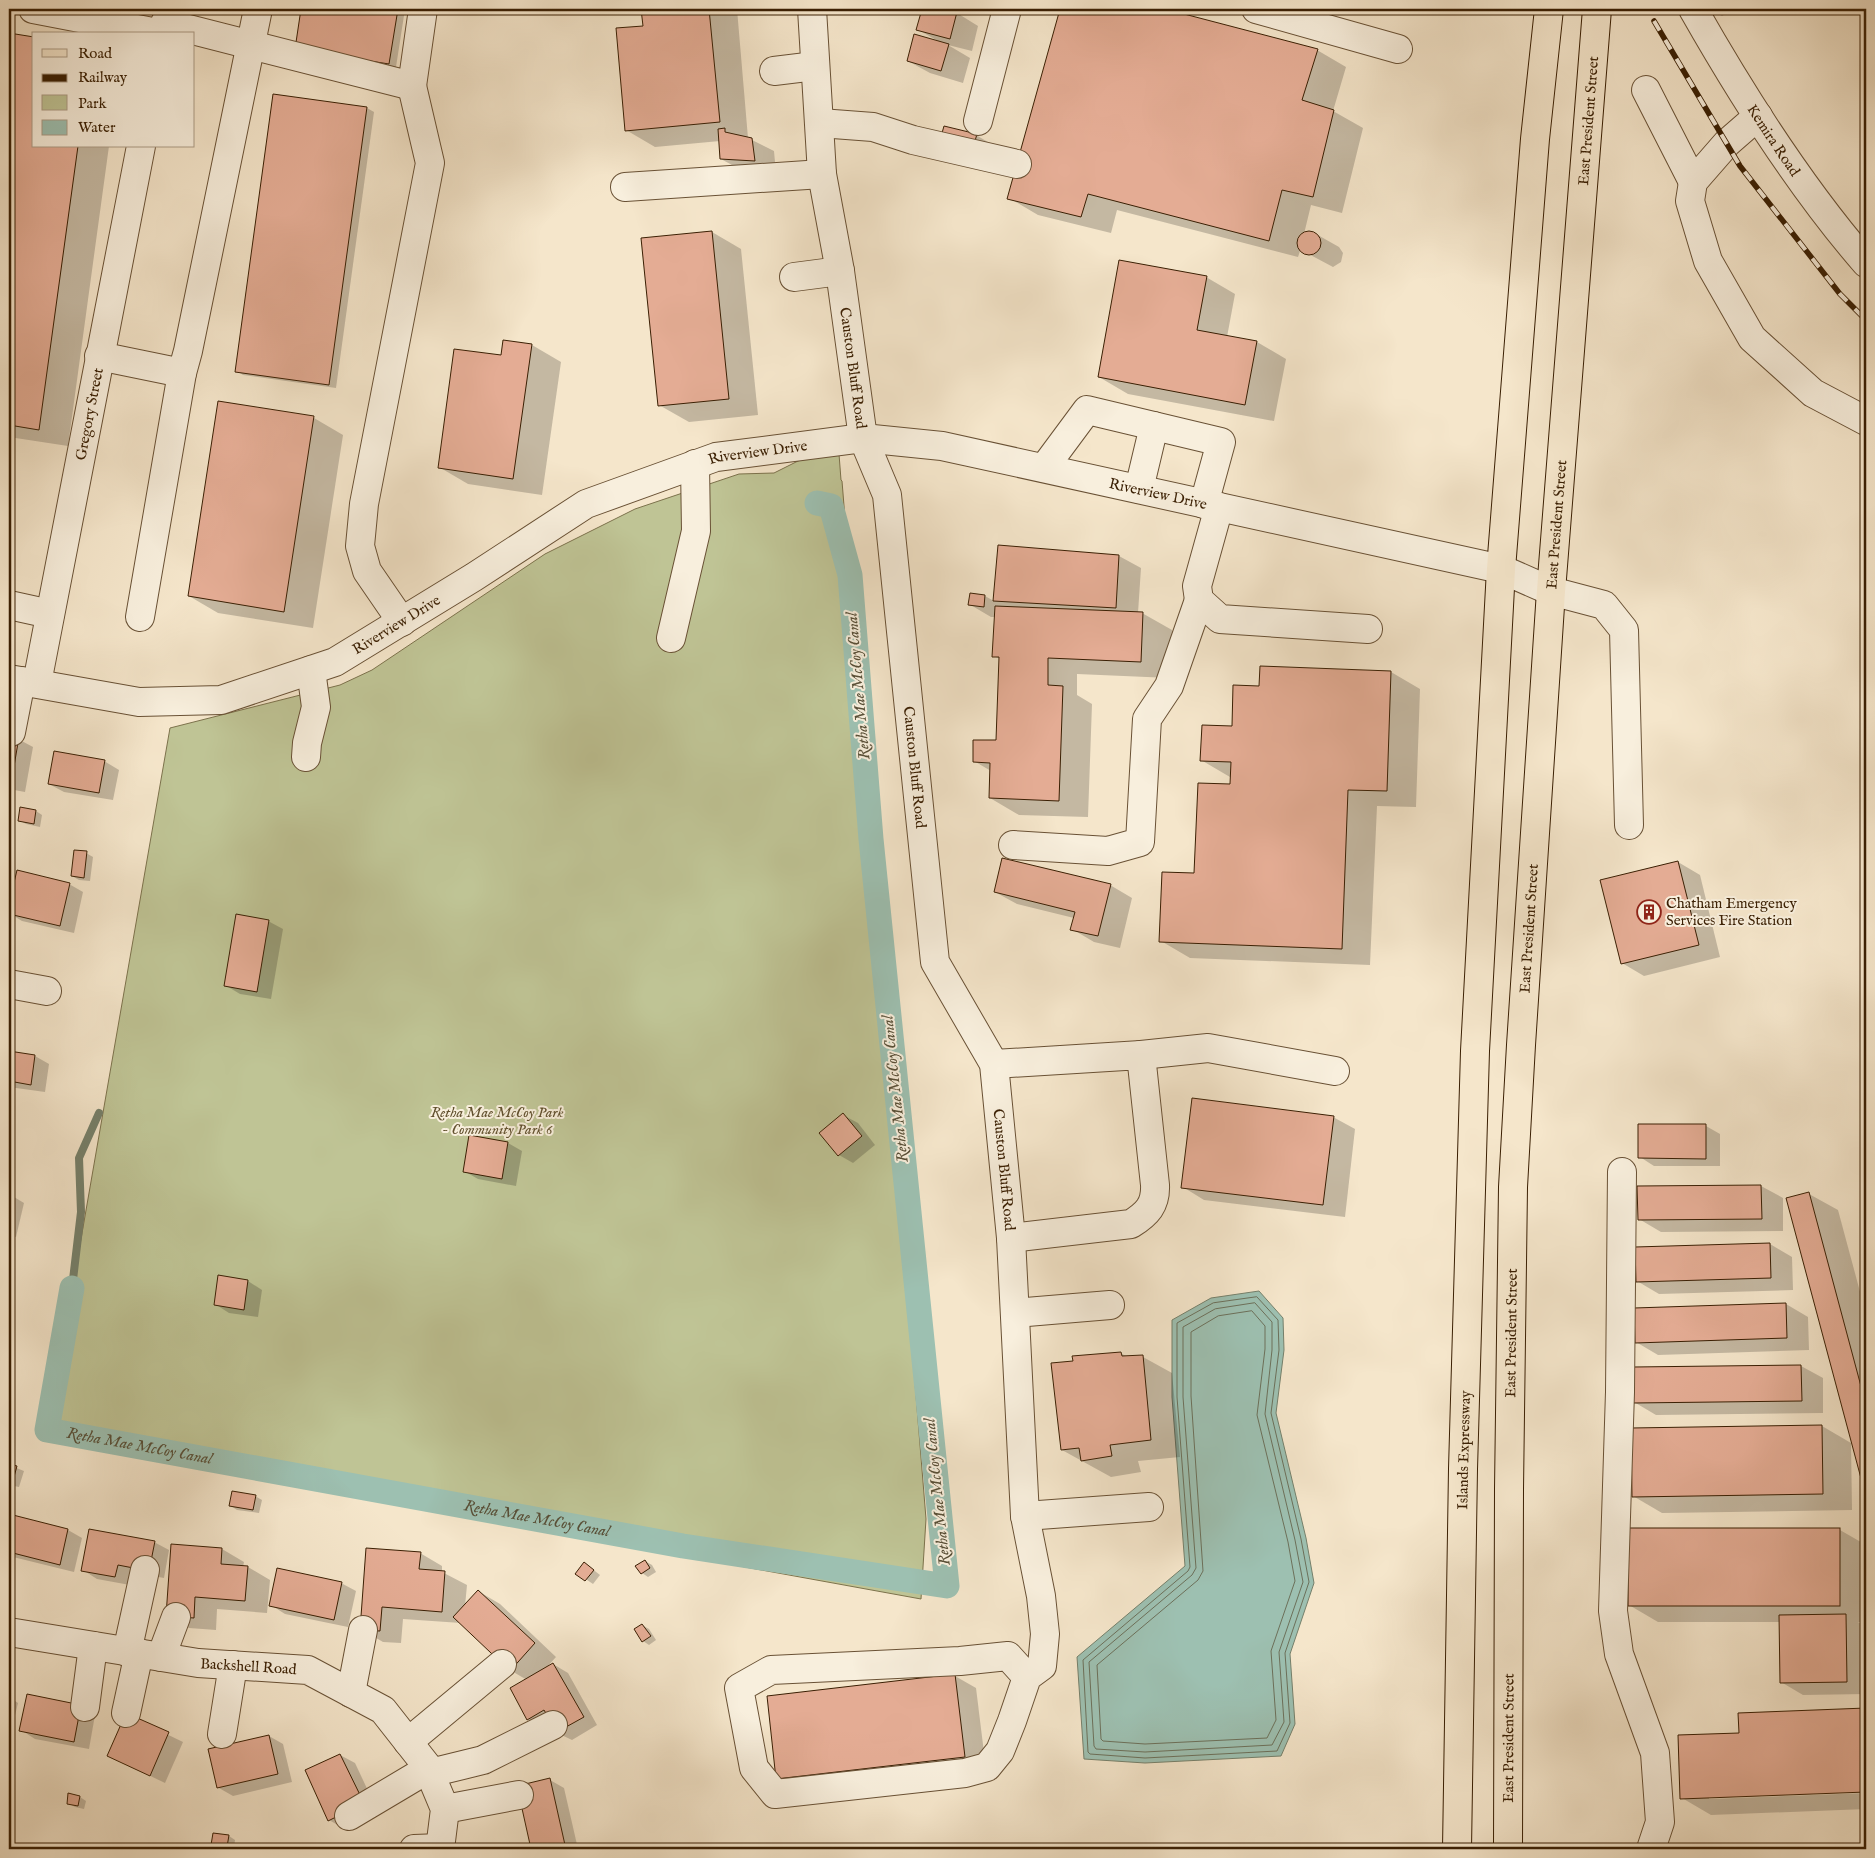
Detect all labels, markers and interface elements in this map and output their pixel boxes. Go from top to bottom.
legend [32,32,195,148]
text: Road [78,44,113,63]
street label: East President Street [1574,55,1603,186]
text: Railway [78,68,128,87]
text: Park [78,94,108,113]
street label: Kemira Road [1743,101,1805,181]
text: Water [78,118,116,137]
street label: Causton Bluff Road [836,306,871,431]
street label: Gregory Street [71,366,107,462]
street label: Riverview Drive [705,436,808,469]
street label: East President Street [1542,459,1571,590]
street label: Riverview Drive [1107,474,1209,514]
street label: Riverview Drive [349,590,444,659]
water label: Retha Mae McCoy Canal [842,610,875,760]
street label: Causton Bluff Road [899,705,931,830]
street label: East President Street [1515,863,1542,994]
place label: Chatham Emergency Services Fire Station [1666,894,1797,930]
building icon: Chatham Emergency Services Fire Station [1636,899,1662,925]
water label: Retha Mae McCoy Canal [878,1013,914,1163]
park label: Retha Mae McCoy Park - Community Park 6 [431,1103,563,1139]
street label: Causton Bluff Road [989,1108,1020,1233]
street label: East President Street [1501,1268,1521,1398]
street label: Islands Expressway [1453,1390,1475,1510]
water label: Retha Mae McCoy Canal [920,1416,956,1566]
water label: Retha Mae McCoy Canal [65,1424,215,1470]
water label: Retha Mae McCoy Canal [462,1496,612,1543]
street label: Backshell Road [200,1654,298,1679]
street label: East President Street [1499,1673,1518,1803]

